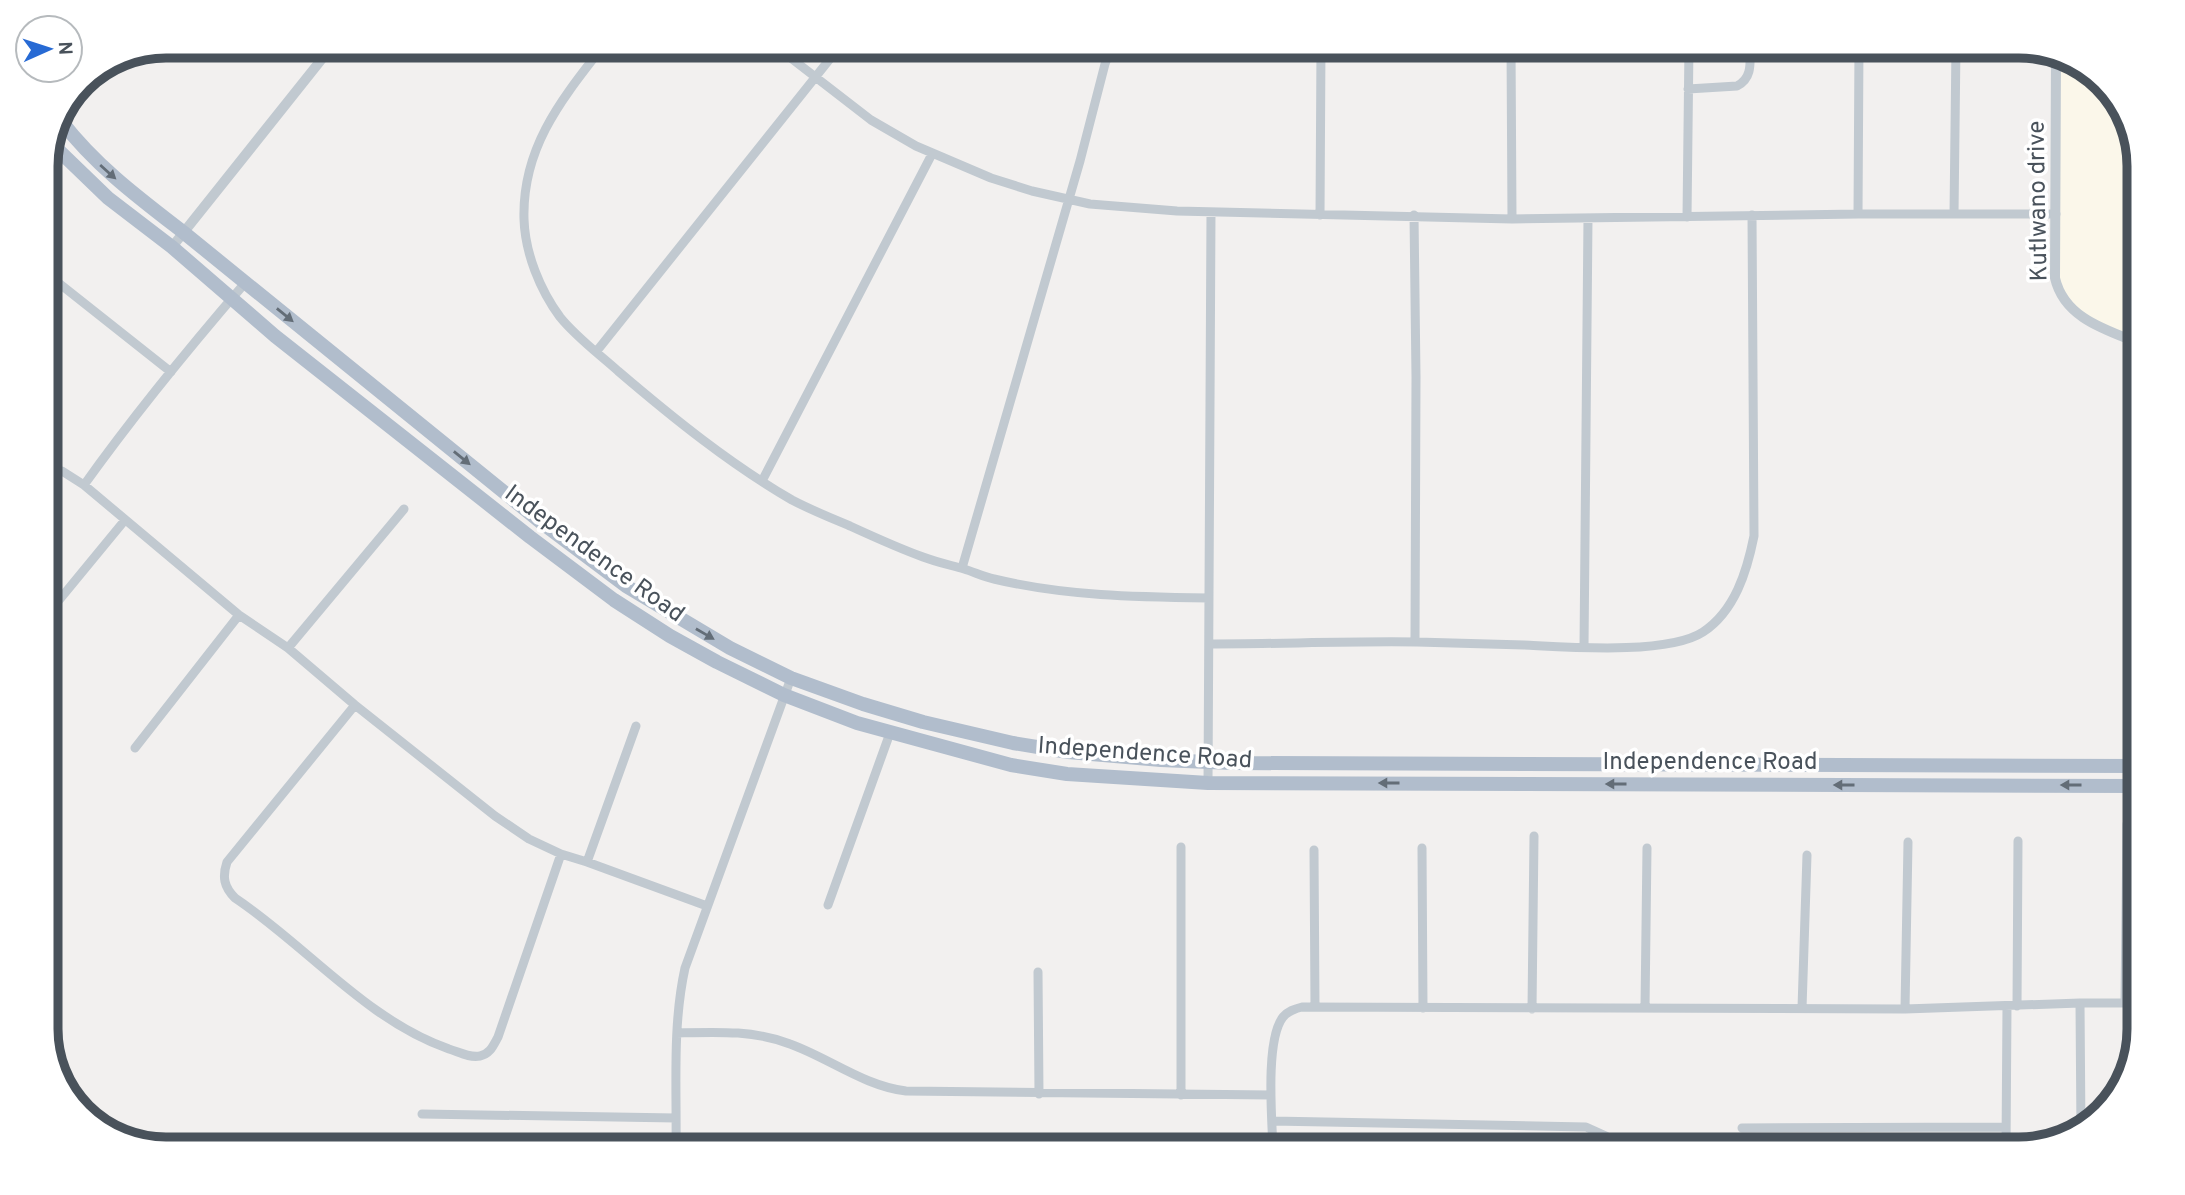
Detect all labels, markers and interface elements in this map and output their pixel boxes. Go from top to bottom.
north arrow [14,14,84,84]
text: N [52,41,76,56]
street label: Kutlwano drive [2023,120,2055,282]
one-way arrow [99,164,117,180]
one-way arrow [275,308,293,323]
one-way arrow [453,450,470,465]
street label: Independence Road [498,479,690,630]
one-way arrow [696,628,715,640]
street label: Independence Road [1037,732,1253,776]
street label: Independence Road [1602,748,1818,778]
one-way arrow [1377,777,1399,789]
one-way arrow [1605,778,1627,790]
one-way arrow [1832,779,1854,791]
one-way arrow [2060,779,2082,791]

